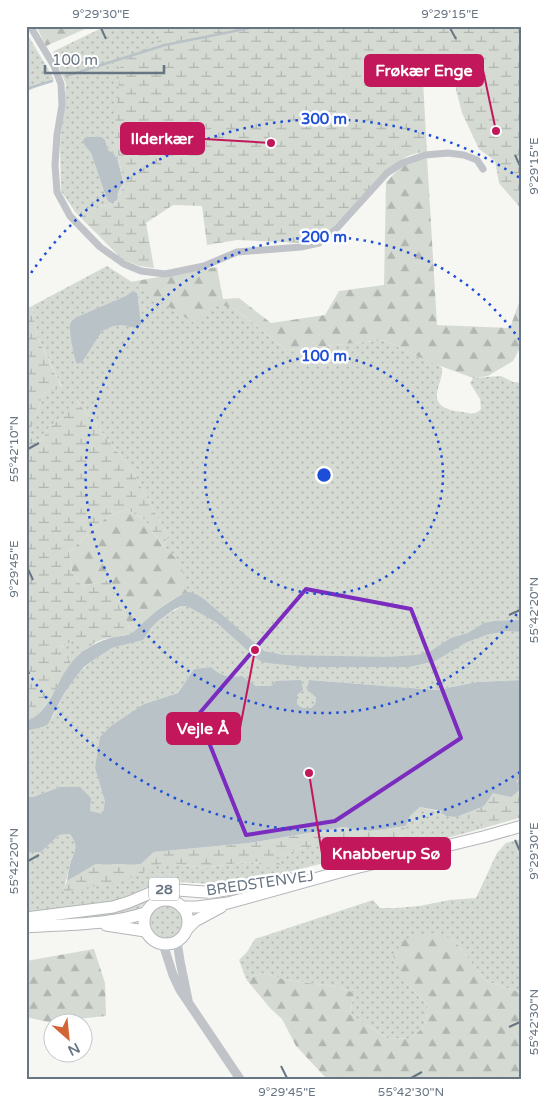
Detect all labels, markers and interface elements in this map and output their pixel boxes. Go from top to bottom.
text: 9°29'30"E [72,7,130,21]
text: 9°29'15"E [421,7,479,21]
scale bar [45,42,164,74]
text: 100 m [52,51,98,69]
callout: Frøkær Enge [365,55,483,86]
text: Frøkær Enge [375,61,473,81]
text: 300 m [301,110,347,128]
callout: Ilderkær [121,123,204,154]
text: Ilderkær [131,129,194,149]
text: 9°29'15"E [527,137,541,195]
text: 200 m [301,228,347,246]
text: 100 m [301,347,347,365]
text: 55°42'10"N [7,416,21,482]
centre of rings [315,466,333,484]
text: 9°29'45"E [7,540,21,598]
text: 55°42'20"N [527,577,541,643]
callout: Vejle Å [167,713,240,744]
text: Vejle Å [177,719,229,739]
text: 9°29'30"E [527,822,541,880]
text: 55°42'20"N [7,828,21,894]
callout: Knabberup Sø [322,838,450,869]
text: Knabberup Sø [332,844,440,864]
street label: BREDSTENVEJ [205,867,315,899]
road number: 28 [149,878,179,901]
text: 55°42'30"N [527,989,541,1055]
north arrow [42,1012,92,1062]
text: N [65,1039,83,1059]
text: 9°29'45"E [258,1085,316,1099]
text: 55°42'30"N [378,1085,444,1099]

